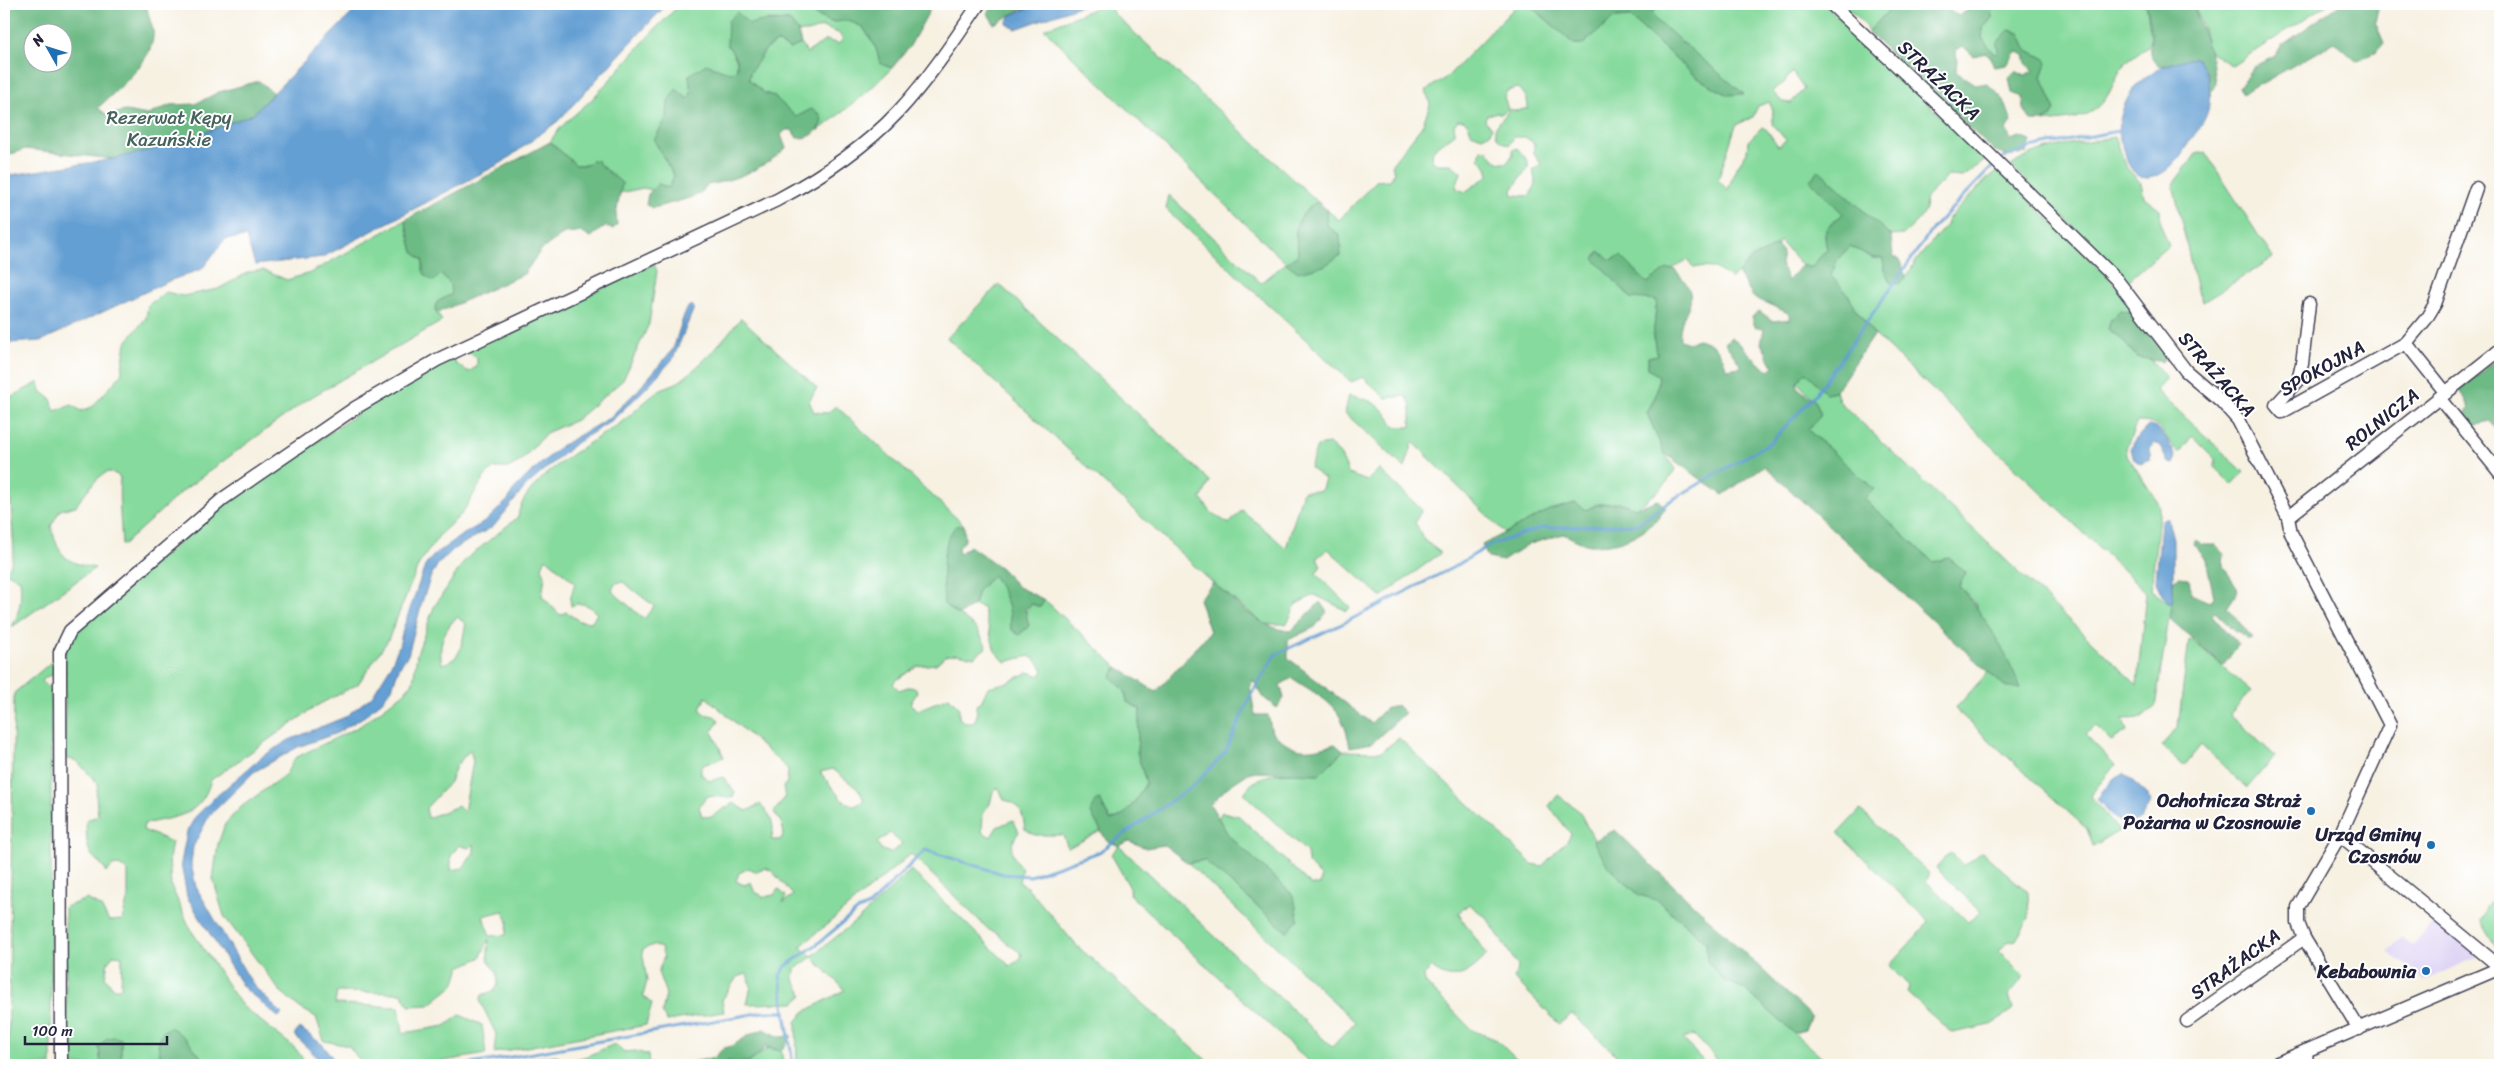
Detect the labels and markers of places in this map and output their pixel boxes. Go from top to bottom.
place label: Ochotnicza Straż Pożarna w Czosnowie [2123,784,2302,839]
marker: Ochotnicza Straż Pożarna w Czosnowie [2305,805,2317,817]
place label: Urząd Gminy Czosnów [2315,818,2422,873]
marker: Urząd Gminy Czosnów [2425,839,2437,851]
place label: Kebabownia [2316,955,2416,988]
marker: Kebabownia [2420,965,2432,977]

